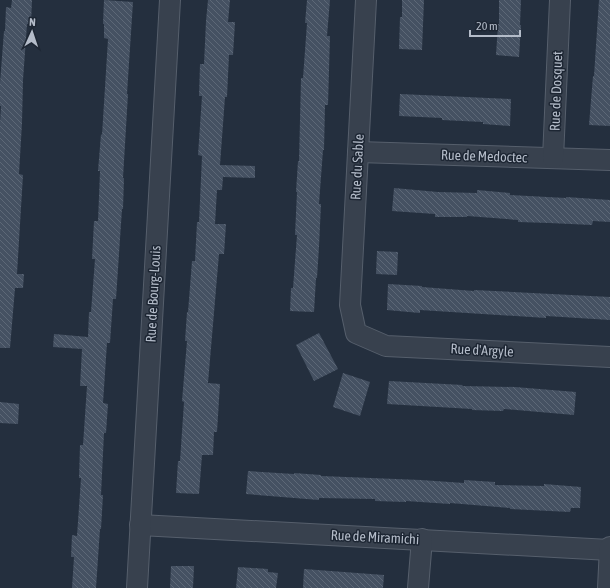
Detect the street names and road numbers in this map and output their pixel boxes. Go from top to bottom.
street label: Rue de Dosquet [547,51,565,131]
street label: Rue du Sable [347,133,367,201]
street label: Rue de Medoctec [441,146,528,166]
street label: Rue de Bourg-Louis [142,245,164,343]
street label: Rue d'Argyle [450,340,514,360]
street label: Rue de Miramichi [330,527,420,547]

